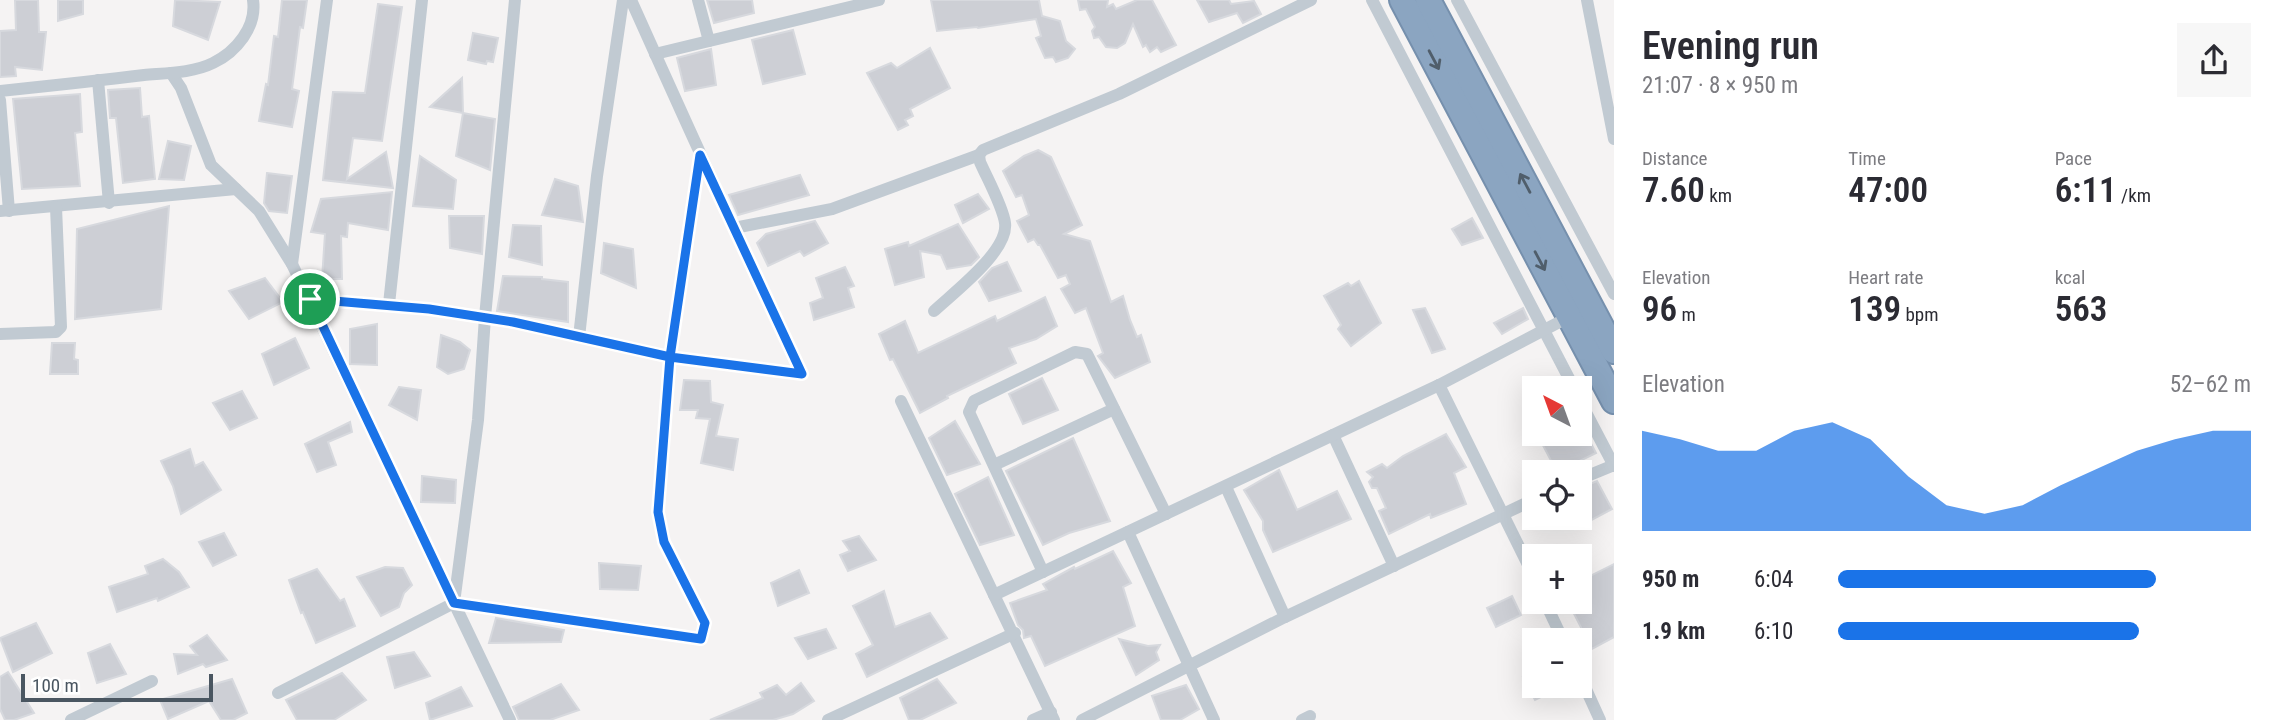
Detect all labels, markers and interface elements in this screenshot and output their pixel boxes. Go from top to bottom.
button: share [2177,23,2251,97]
text: Evening run [1642,24,1819,68]
one-way arrow [1427,49,1441,70]
text: 21:07 · 8 × 950 m [1642,72,1798,99]
text: Distance [1642,147,1707,170]
text: Time [1848,147,1886,170]
text: Pace [2055,147,2092,170]
text: 7.60 [1642,170,1705,211]
text: 47:00 [1848,170,1928,211]
text: 6:11 [2055,170,2117,211]
one-way arrow [1517,173,1531,194]
text: km [1705,184,1732,207]
text: /km [2117,184,2151,207]
one-way arrow [1533,251,1547,271]
text: Elevation [1642,266,1710,289]
text: Heart rate [1848,266,1923,289]
text: kcal [2055,266,2085,289]
pin [280,269,340,329]
icon: arrive [291,280,329,318]
text: 96 [1642,289,1677,330]
text: 139 [1848,289,1901,330]
text: 563 [2055,289,2107,330]
text: m [1677,303,1696,326]
text: bpm [1901,303,1939,326]
text: Elevation [1642,371,1725,398]
text: 52–62 m [2170,371,2251,398]
north arrow [1522,376,1592,446]
map controls [1522,376,1592,698]
button: locate [1522,460,1592,530]
button: + [1522,544,1592,614]
text: 950 m [1642,566,1699,593]
text: 6:04 [1754,566,1793,593]
text: 1.9 km [1642,618,1705,645]
text: 6:10 [1754,618,1793,645]
button: − [1522,628,1592,698]
scale bar [21,671,214,703]
text: 100 m [32,674,79,697]

